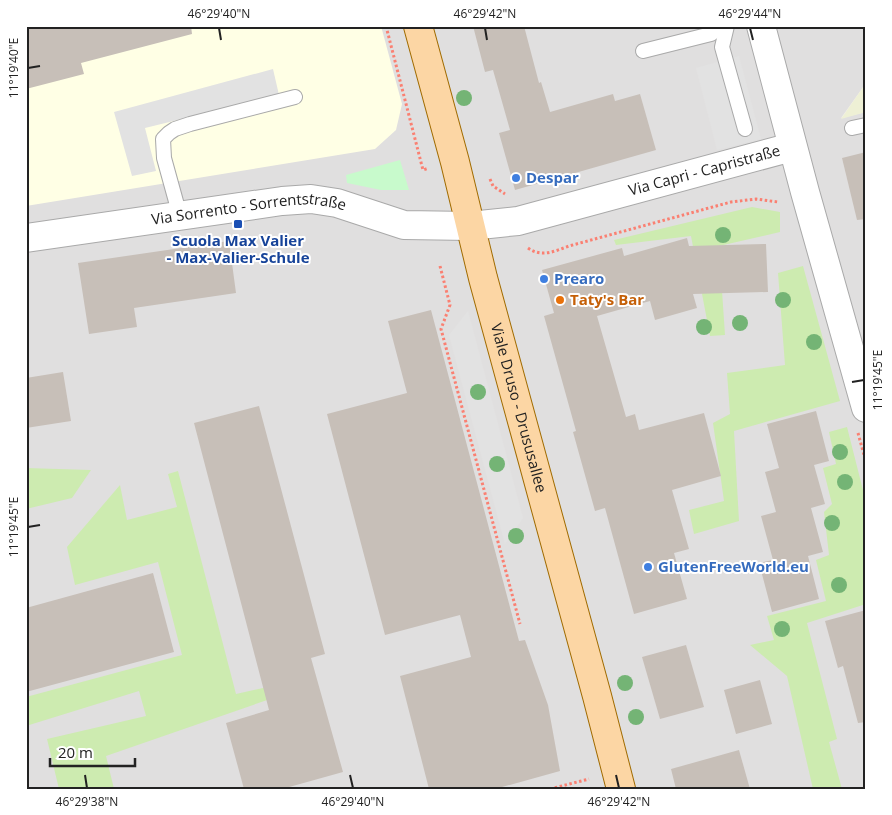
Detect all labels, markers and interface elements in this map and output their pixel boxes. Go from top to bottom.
text: 46°29'40"N [188,5,250,22]
text: 46°29'42"N [454,5,516,22]
text: 46°29'44"N [719,5,781,22]
text: 11°19'40"E [5,38,22,98]
street label: Via Capri - Capristraße [626,140,782,200]
place label: Despar [526,167,579,187]
marker: Despar [510,172,522,184]
street label: Via Sorrento - Sorrentstraße [150,188,349,229]
marker: Scuola Max Valier - Max-Valier-Schule [232,218,244,230]
place label: Scuola Max Valier - Max-Valier-Schule [166,230,310,267]
place label: Prearo [554,268,604,288]
marker: Prearo [538,273,550,285]
place label: Taty's Bar [570,289,644,309]
marker: Taty's Bar [554,294,566,306]
street label: Viale Druso - Drususallee [487,321,552,495]
text: 11°19'45"E [869,350,886,410]
text: 11°19'45"E [5,497,22,557]
place label: GlutenFreeWorld.eu [658,556,809,576]
marker: GlutenFreeWorld.eu [642,561,654,573]
scale bar [50,735,135,767]
text: 20 m [58,742,93,762]
text: 46°29'38"N [56,793,118,810]
text: 46°29'40"N [322,793,384,810]
text: 46°29'42"N [588,793,650,810]

